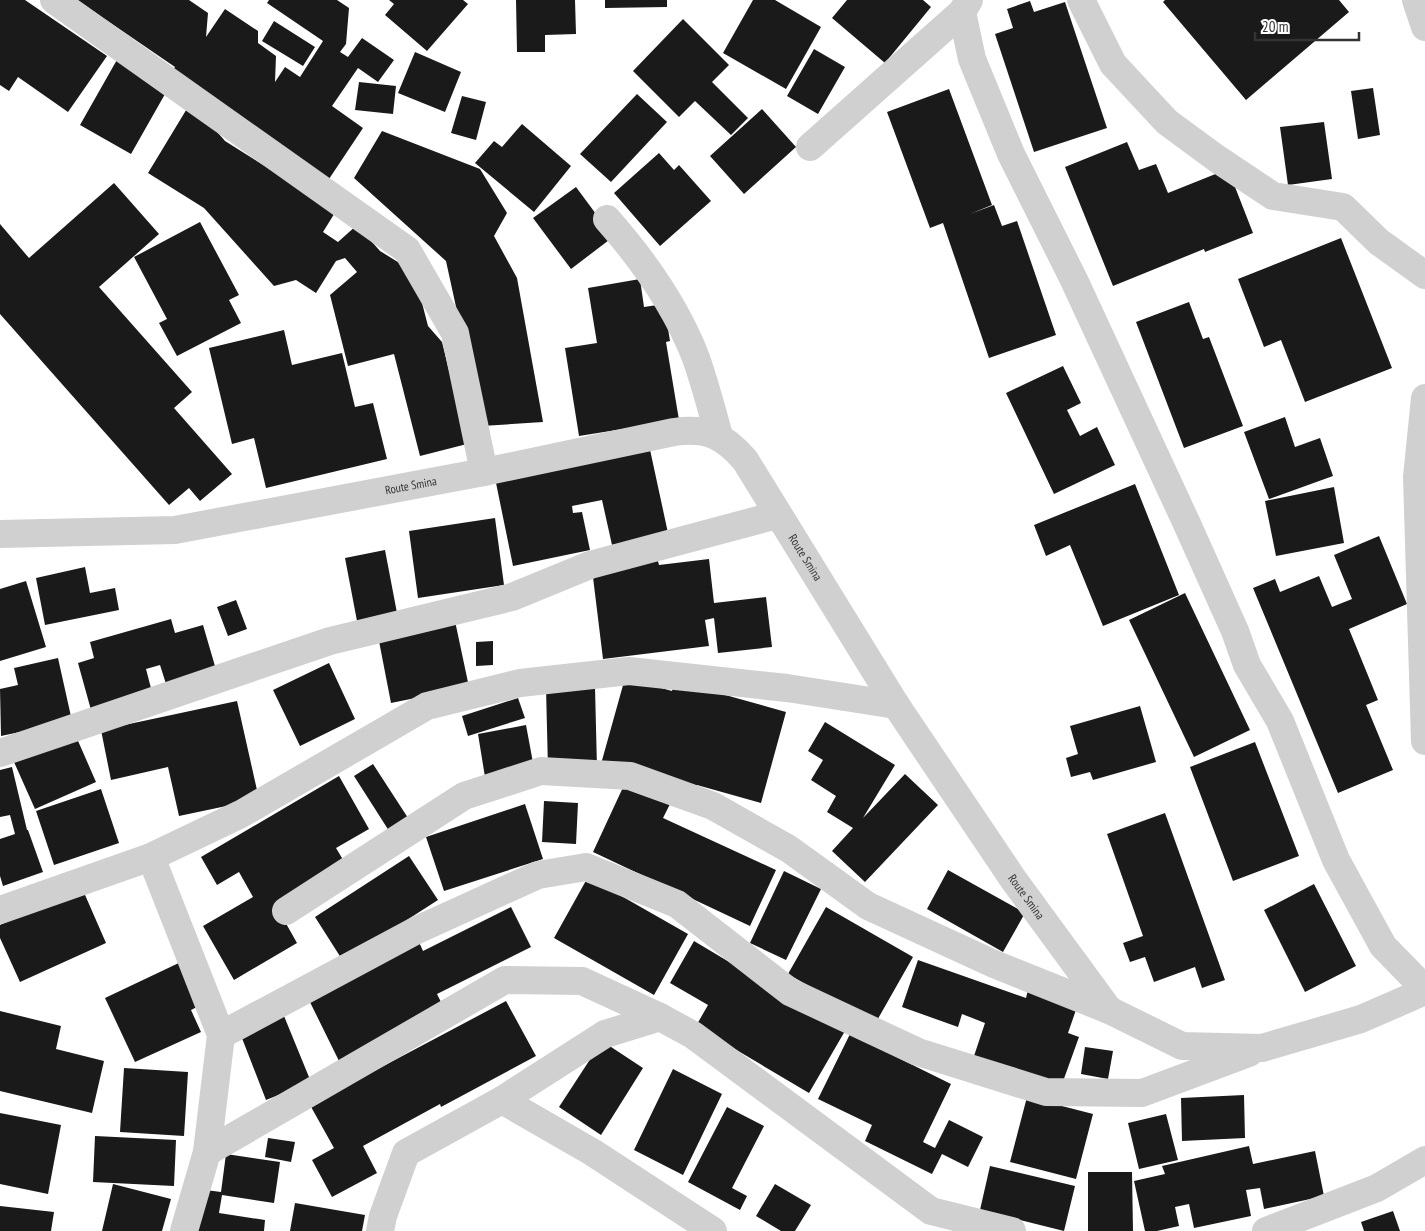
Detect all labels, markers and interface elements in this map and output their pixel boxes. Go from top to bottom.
scale bar [1255,10,1359,42]
text: 20 m [1262,17,1288,36]
street label: Route Smina [384,473,438,497]
street label: Route Smina [786,531,826,584]
street label: Route Smina [1005,871,1048,922]

